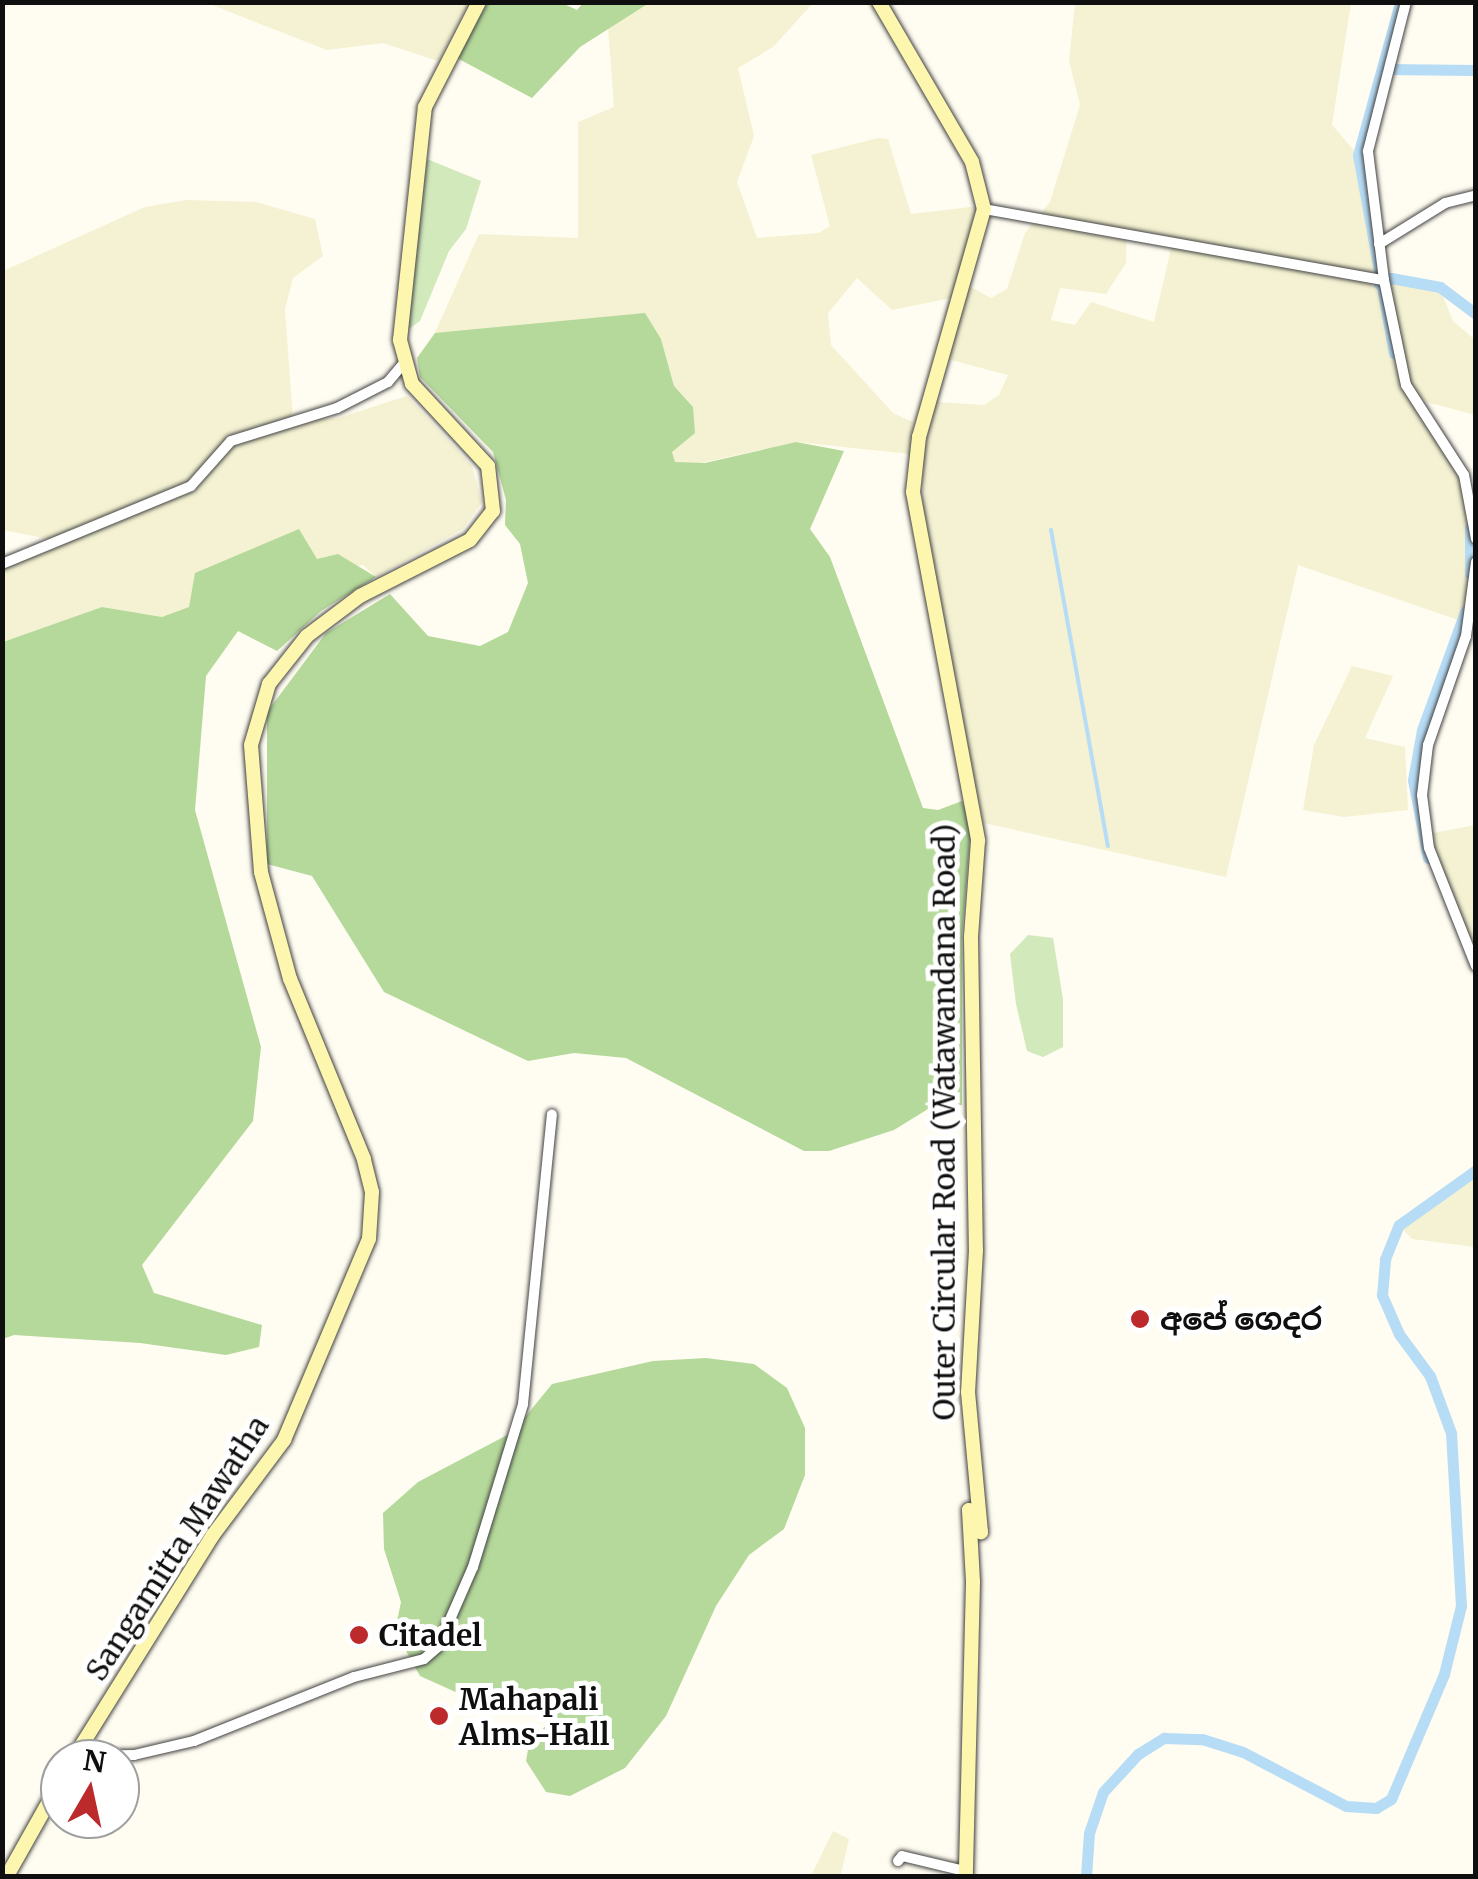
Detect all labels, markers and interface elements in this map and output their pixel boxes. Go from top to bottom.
street label: Outer Circular Road (Watawandana Road) [926,824,962,1420]
place label: අපේ ගෙදර [1160,1301,1322,1337]
marker: අපේ ගෙදර [1129,1308,1151,1330]
street label: Sangamitta Mawatha [78,1409,276,1687]
place label: Citadel [379,1617,482,1653]
marker: Citadel [348,1624,370,1646]
place label: Mahapali Alms-Hall [459,1681,609,1752]
marker: Mahapali Alms-Hall [428,1705,450,1727]
north arrow [40,1739,140,1839]
text: N [81,1742,108,1781]

